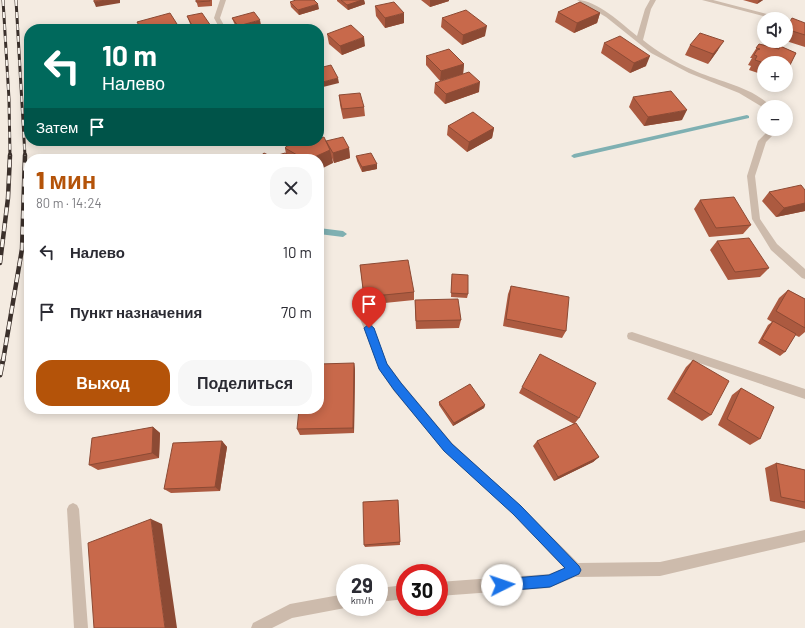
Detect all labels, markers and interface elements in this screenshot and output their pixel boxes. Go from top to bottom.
map controls [757,12,793,136]
button: sound [757,12,793,48]
text: 10 m [102,38,157,72]
icon: left [36,40,88,92]
button: + [757,56,793,92]
text: Налево [102,72,165,94]
button: − [757,100,793,136]
icon: arrive [86,116,108,138]
text: Затем [36,118,78,136]
text: 1 мин [36,165,96,194]
button: close [270,167,312,209]
text: 80 m · 14:24 [36,195,102,211]
icon: left [36,241,58,263]
text: Налево [70,243,125,261]
text: 10 m [283,243,312,261]
pin [352,287,386,328]
icon: arrive [358,293,380,315]
icon: arrive [36,301,58,323]
text: Пункт назначения [70,303,202,321]
text: 70 m [281,303,312,321]
button: Выход [36,360,170,406]
button: Поделиться [178,360,312,406]
speed limit sign: 30 [396,564,448,616]
position arrow [481,564,523,606]
text: 29 [351,573,373,597]
text: km/h [351,594,373,606]

